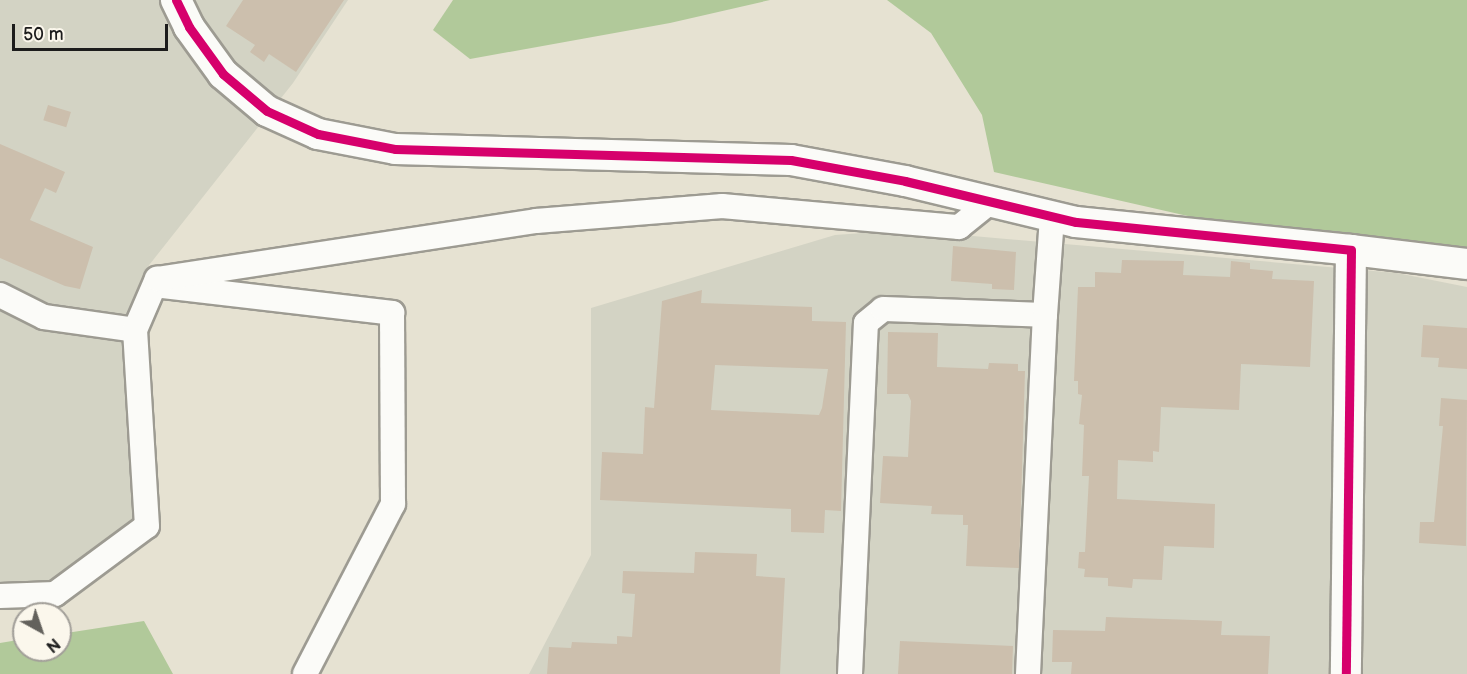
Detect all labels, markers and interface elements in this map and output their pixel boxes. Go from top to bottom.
scale bar [15,12,171,50]
text: 50 m [23,24,64,45]
north arrow [12,602,72,662]
text: N [42,633,63,656]

